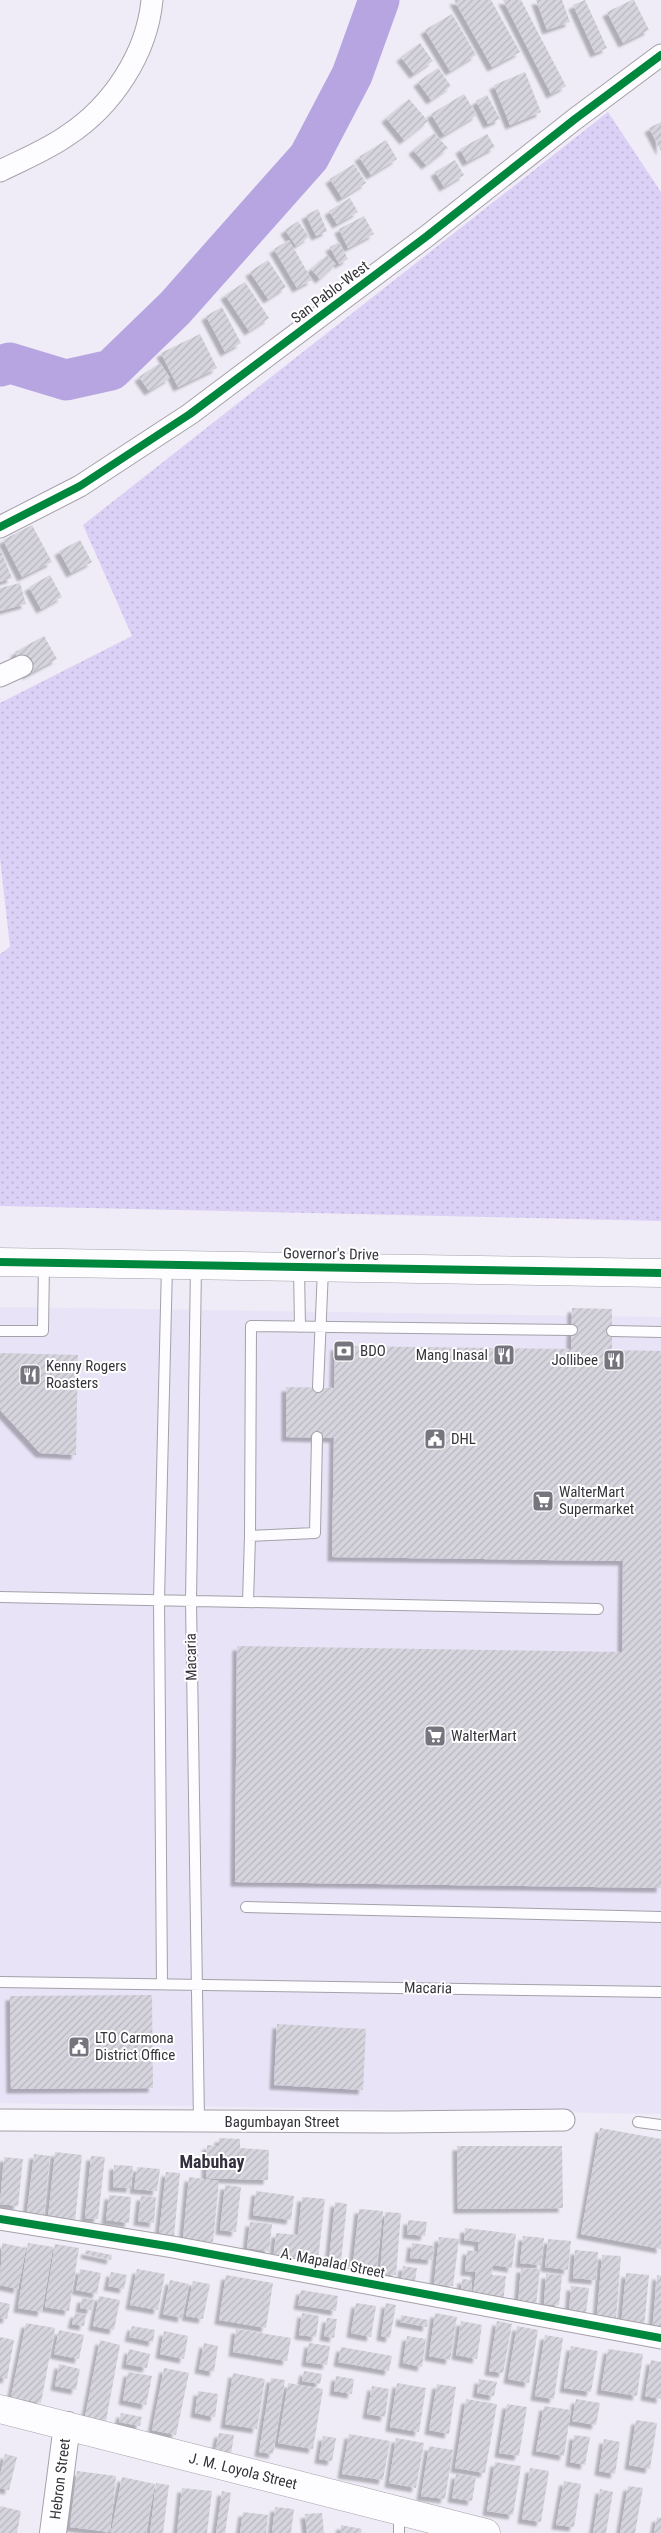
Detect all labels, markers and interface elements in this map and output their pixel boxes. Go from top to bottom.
street label: San Pablo-West [288,257,372,327]
street label: Governor's Drive [283,1244,379,1264]
bank icon: BDO [332,1339,356,1363]
place label: BDO [360,1342,386,1360]
restaurant icon: Mang Inasal [492,1343,516,1367]
place label: Mang Inasal [416,1346,488,1364]
restaurant icon: Jollibee [602,1348,626,1372]
place label: Jollibee [551,1351,598,1369]
place label: Kenny Rogers Roasters [46,1357,127,1392]
restaurant icon: Kenny Rogers Roasters [18,1363,42,1387]
public building icon: DHL [423,1427,447,1451]
place label: DHL [451,1430,476,1448]
place label: WalterMart Supermarket [559,1483,634,1518]
supermarket icon: WalterMart Supermarket [531,1489,555,1513]
street label: Macaria [182,1633,200,1681]
supermarket icon: WalterMart [423,1724,447,1748]
place label: WalterMart [451,1727,517,1745]
street label: Macaria [404,1979,452,1997]
place label: LTO Carmona District Office [95,2029,175,2064]
public building icon: LTO Carmona District Office [67,2035,91,2059]
street label: Bagumbayan Street [225,2113,339,2131]
district label: Mabuhay [179,2151,245,2172]
street label: A. Mapalad Street [279,2244,387,2282]
street label: Hebron Street [46,2437,74,2521]
street label: J. M. Loyola Street [187,2449,299,2493]

